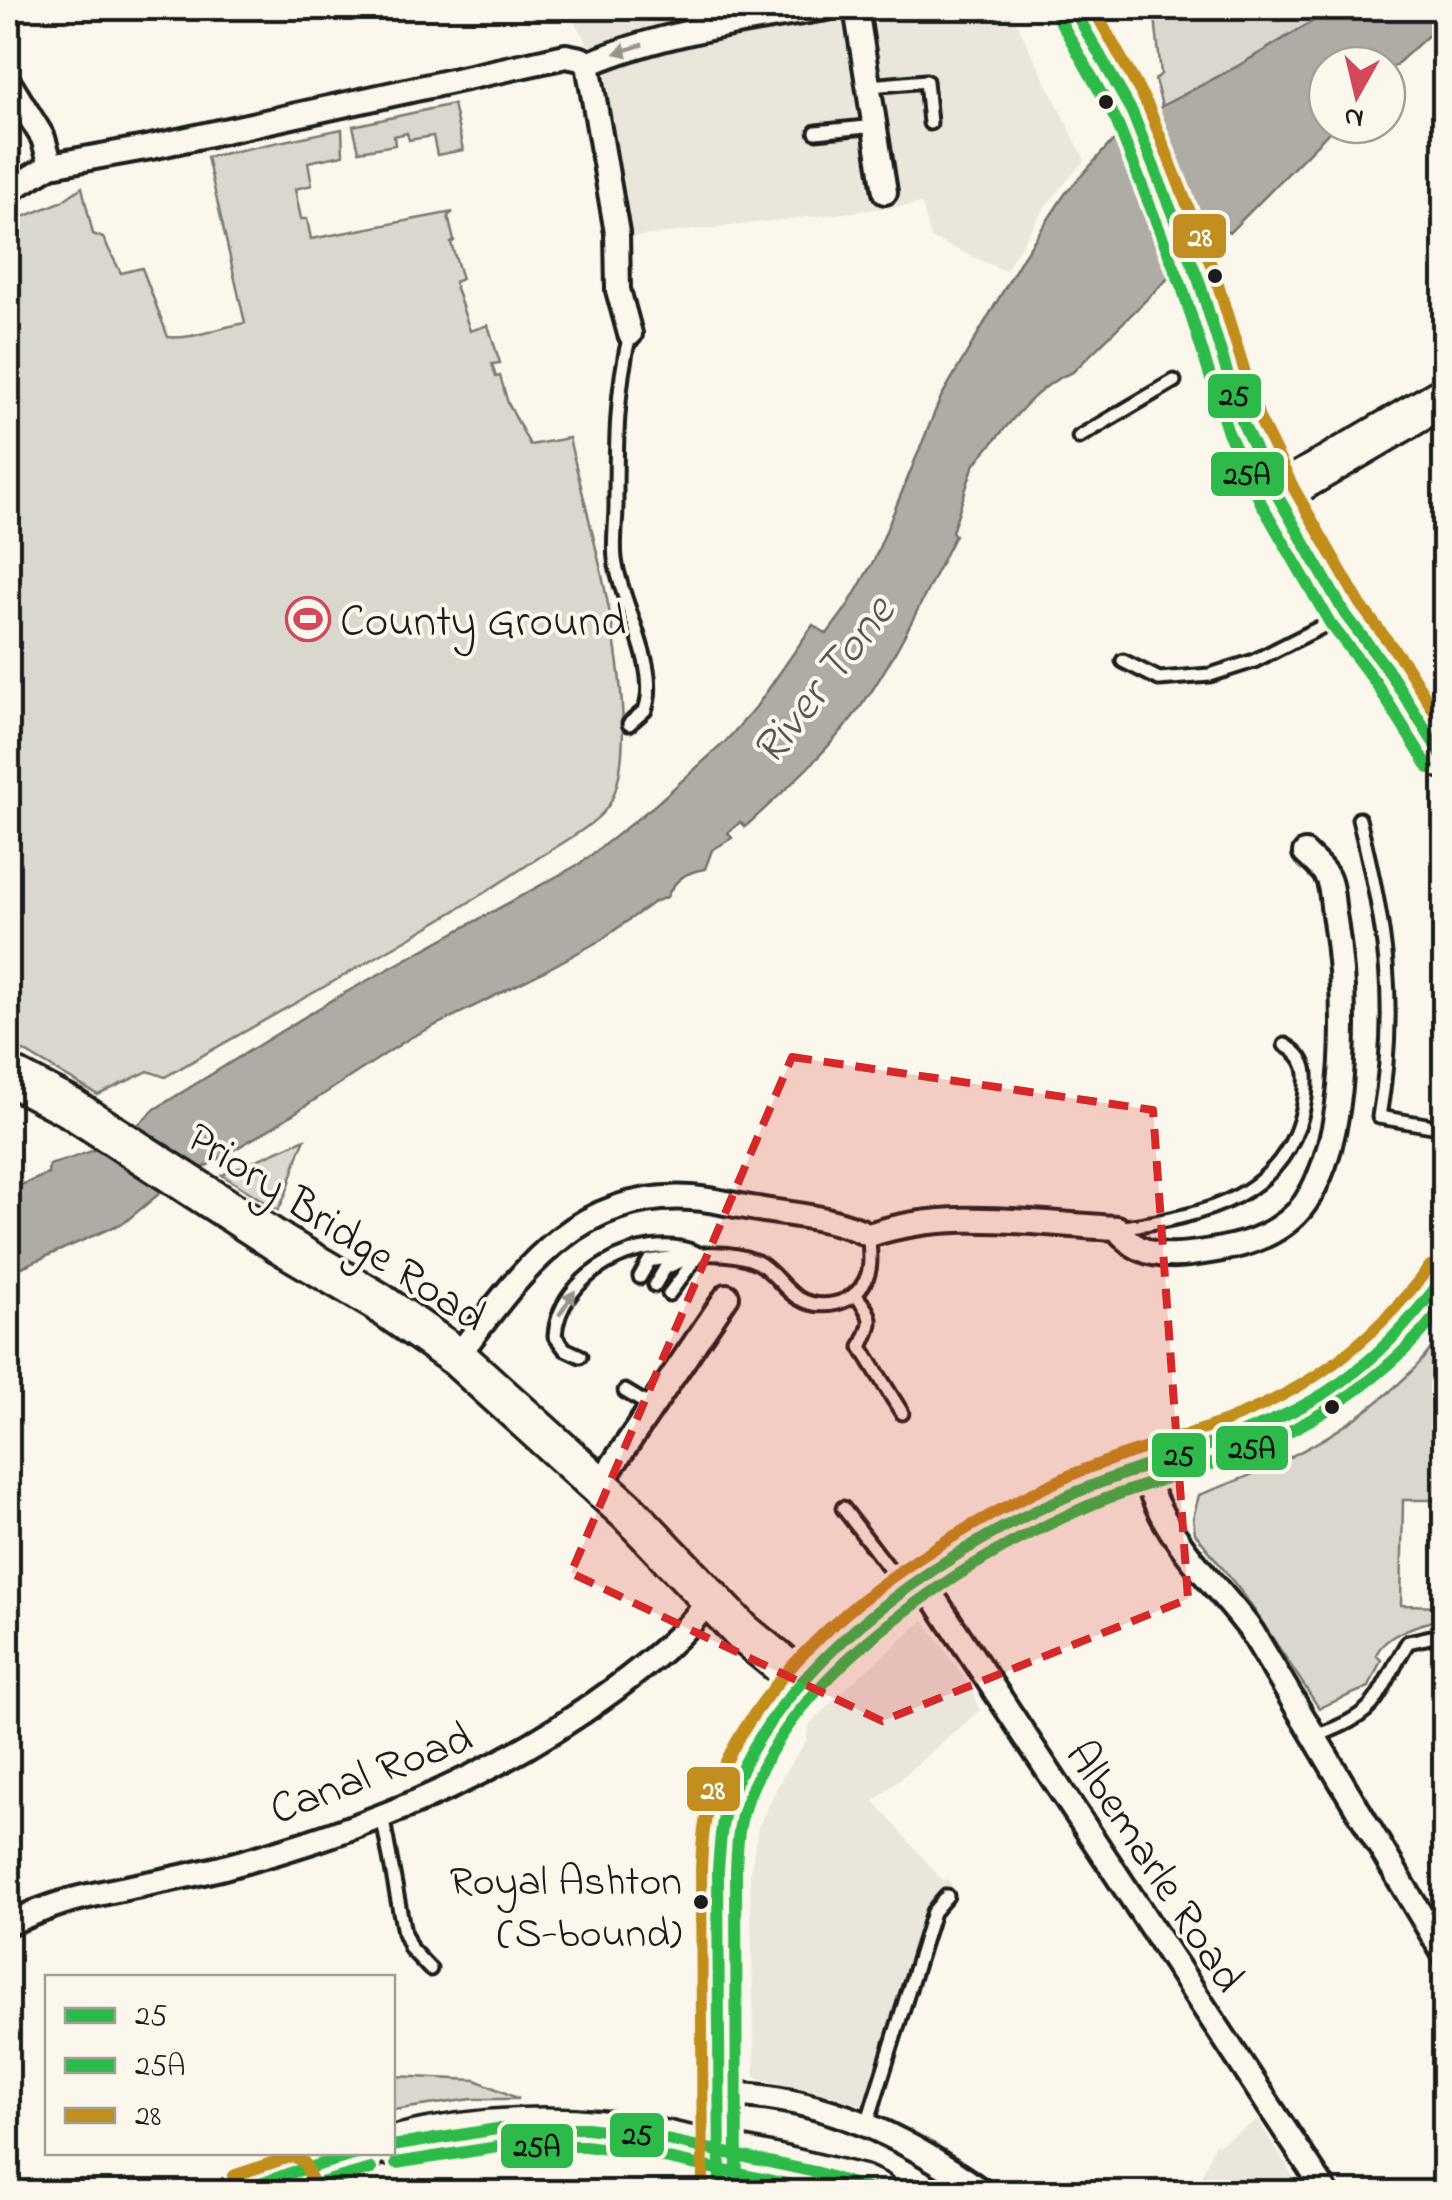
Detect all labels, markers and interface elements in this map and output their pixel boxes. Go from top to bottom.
one-way arrow [613,42,643,57]
north arrow [1307,45,1407,145]
unlabelled marker [1096,92,1116,112]
text: N [1342,95,1366,138]
line badge: 28 [1171,212,1228,260]
text: 28 [1187,219,1213,260]
unlabelled marker [1205,266,1225,286]
line badge: 25 [1206,372,1263,420]
text: 25 [1218,378,1249,419]
line badge: 25A [1209,450,1286,498]
text: 25A [1222,457,1271,498]
water label: River Tone [736,580,915,782]
place label: County Ground [340,591,626,657]
sports icon: County Ground [285,596,331,642]
street label: Priory Bridge Road [172,1107,498,1352]
one-way arrow [558,1290,576,1317]
unlabelled marker [1322,1397,1342,1417]
line badge: 25A [1214,1424,1290,1472]
line badge: 25 [1150,1431,1208,1479]
text: 25A [1227,1431,1276,1472]
text: 25 [1163,1438,1194,1479]
street label: Canal Road [261,1707,483,1844]
street label: Albemarle Road [1046,1728,1259,2007]
line badge: 28 [685,1765,742,1813]
text: 28 [700,1772,726,1813]
place label: Royal Ashton (S-bound) [449,1853,682,1966]
marker: Royal Ashton (S-bound) [691,1892,711,1912]
legend [45,1975,395,2155]
text: 25 [135,1996,167,2040]
text: 25A [135,2046,186,2090]
text: 28 [135,2096,161,2140]
line badge: 25 [608,2111,666,2159]
text: 25 [621,2117,652,2158]
line badge: 25A [499,2122,575,2170]
text: 25A [512,2129,561,2170]

